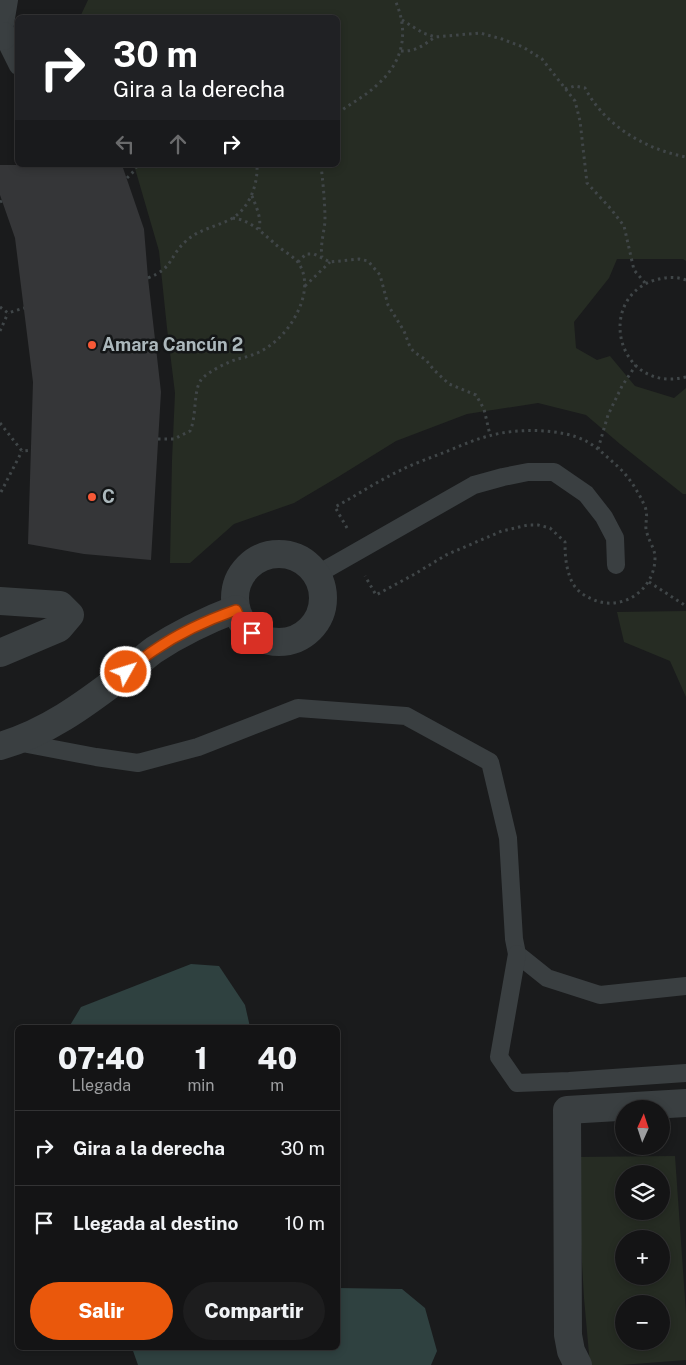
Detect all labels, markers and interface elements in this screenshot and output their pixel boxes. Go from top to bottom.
text: 30 m [113,34,198,75]
icon: right [30,35,95,100]
text: Gira a la derecha [113,76,285,102]
icon: left [111,130,139,158]
icon: ahead [164,130,192,158]
icon: right [217,130,245,158]
place label: Amara Cancún 2 [102,334,243,355]
marker: Amara Cancún 2 [86,339,98,351]
place label: C [102,486,115,507]
marker: C [86,491,98,503]
pin [231,612,273,654]
icon: arrive [238,619,266,647]
position arrow [99,645,151,697]
text: 07:40 [58,1040,145,1076]
text: 1 [194,1040,208,1076]
text: 40 [257,1040,297,1076]
text: Llegada [71,1076,131,1095]
text: min [187,1076,215,1095]
text: m [270,1076,284,1095]
north arrow [615,1100,670,1155]
map controls [615,1100,670,1350]
icon: right [30,1134,58,1162]
text: Gira a la derecha [73,1137,225,1159]
text: 30 m [280,1137,325,1159]
button: layers [615,1165,670,1220]
icon: arrive [30,1209,58,1237]
text: Llegada al destino [73,1212,238,1234]
text: 10 m [285,1212,325,1234]
button: + [615,1230,670,1285]
button: Salir [30,1282,173,1340]
button: Compartir [183,1282,325,1340]
button: − [615,1295,670,1350]

